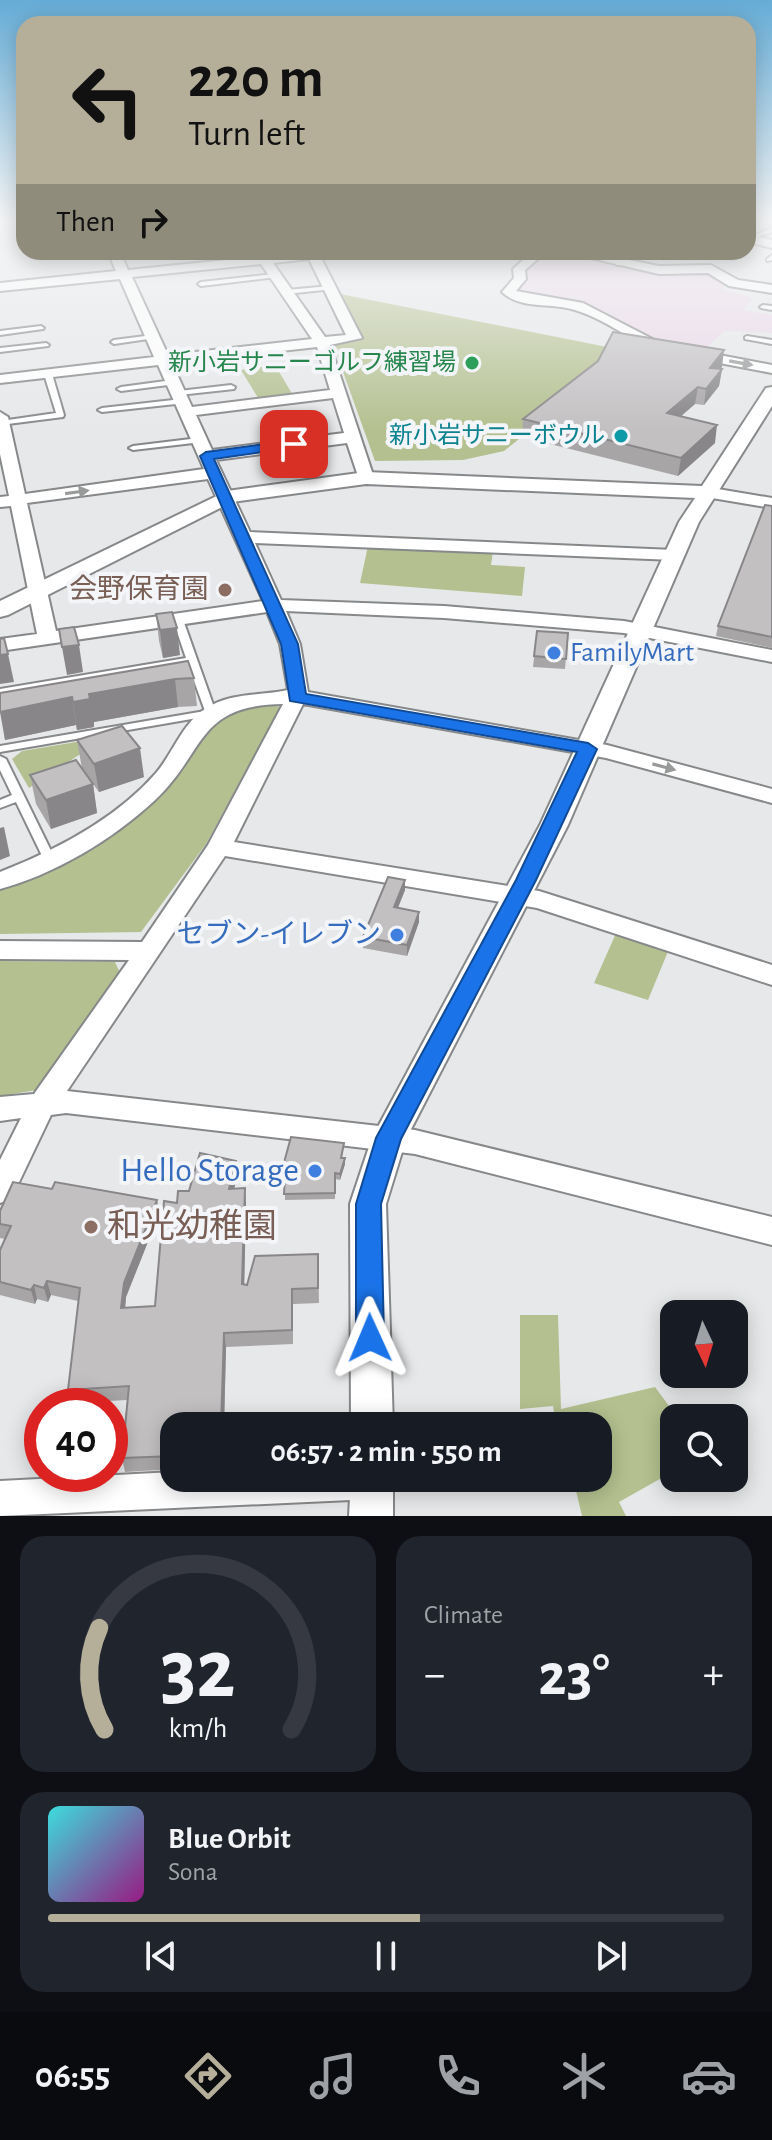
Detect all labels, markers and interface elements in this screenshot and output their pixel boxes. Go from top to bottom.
icon: left [56,48,160,152]
text: 220 m [188,51,324,107]
text: Turn left [188,116,305,152]
icon: right [131,200,175,244]
text: Then [56,207,115,237]
place label: 新小岩サニーゴルフ練習場 [168,349,456,375]
marker: 新小岩サニーゴルフ練習場 [463,354,481,372]
one-way arrow [729,358,754,370]
pin [260,410,328,478]
icon: arrive [272,422,316,466]
place label: 新小岩サニーボウル [389,422,605,448]
marker: 新小岩サニーボウル [612,427,630,445]
one-way arrow [65,485,90,498]
place label: 会野保育園 [69,574,209,604]
marker: 会野保育園 [216,581,234,599]
place label: FamilyMart [570,639,694,667]
marker: FamilyMart [545,644,563,662]
one-way arrow [651,762,676,774]
place label: セブン-イレブン [176,919,381,949]
marker: セブン-イレブン [388,926,406,944]
place label: Hello Storage [120,1154,299,1188]
marker: Hello Storage [306,1162,324,1180]
place label: 和光幼稚園 [107,1208,277,1244]
marker: 和光幼稚園 [82,1218,100,1236]
position arrow [328,1296,412,1380]
north arrow [660,1300,748,1388]
map controls [660,1300,748,1492]
speed limit sign: 40 [24,1388,128,1492]
button: search [660,1404,748,1492]
text: 06:57 · 2 min · 550 m [270,1437,502,1467]
text: Climate [424,1602,503,1628]
text: 32 [160,1629,236,1713]
text: 23° [538,1646,610,1706]
text: − [424,1653,445,1697]
text: + [703,1653,724,1697]
text: km/h [169,1714,227,1743]
text: Blue Orbit [168,1824,291,1854]
text: Sona [168,1859,218,1885]
icon: previous [139,1934,183,1978]
icon: pause [364,1934,408,1978]
icon: next [589,1934,633,1978]
icon: directions [180,2048,236,2104]
icon: music [305,2048,361,2104]
icon: phone [430,2048,486,2104]
icon: climate [556,2048,612,2104]
icon: car [681,2048,737,2104]
text: 06:55 [35,2058,110,2094]

